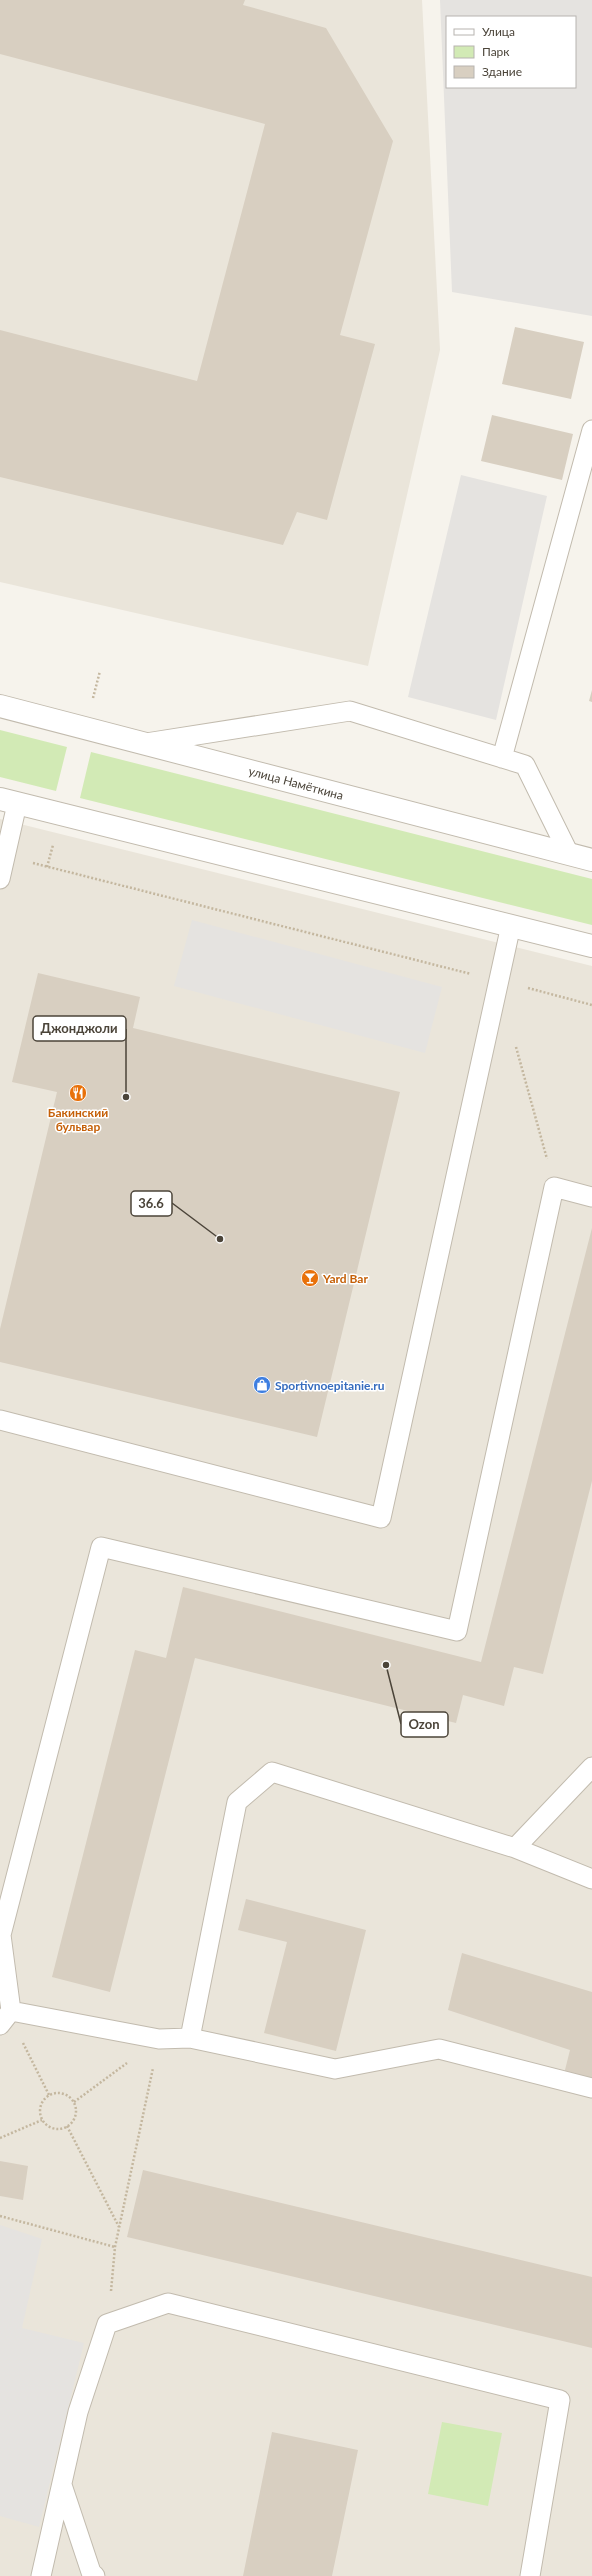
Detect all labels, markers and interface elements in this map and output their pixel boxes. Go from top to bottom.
legend [446,16,576,88]
text: Улица [482,24,515,39]
text: Парк [482,44,510,59]
text: Здание [482,64,522,79]
street label: улица Намёткина [247,763,345,803]
callout: Джонджоли [33,1016,126,1041]
text: Джонджоли [40,1020,118,1036]
restaurant icon: Бакинский бульвар [68,1083,88,1103]
place label: Бакинский бульвар [48,1105,108,1134]
callout: 36.6 [131,1191,172,1216]
text: 36.6 [138,1195,164,1211]
bar icon: Yard Bar [300,1268,320,1288]
place label: Yard Bar [322,1271,368,1286]
shop icon: Sportivnoepitanie.ru [252,1375,272,1395]
place label: Sportivnoepitanie.ru [275,1378,385,1393]
callout: Ozon [401,1712,448,1737]
text: Ozon [408,1716,440,1732]

